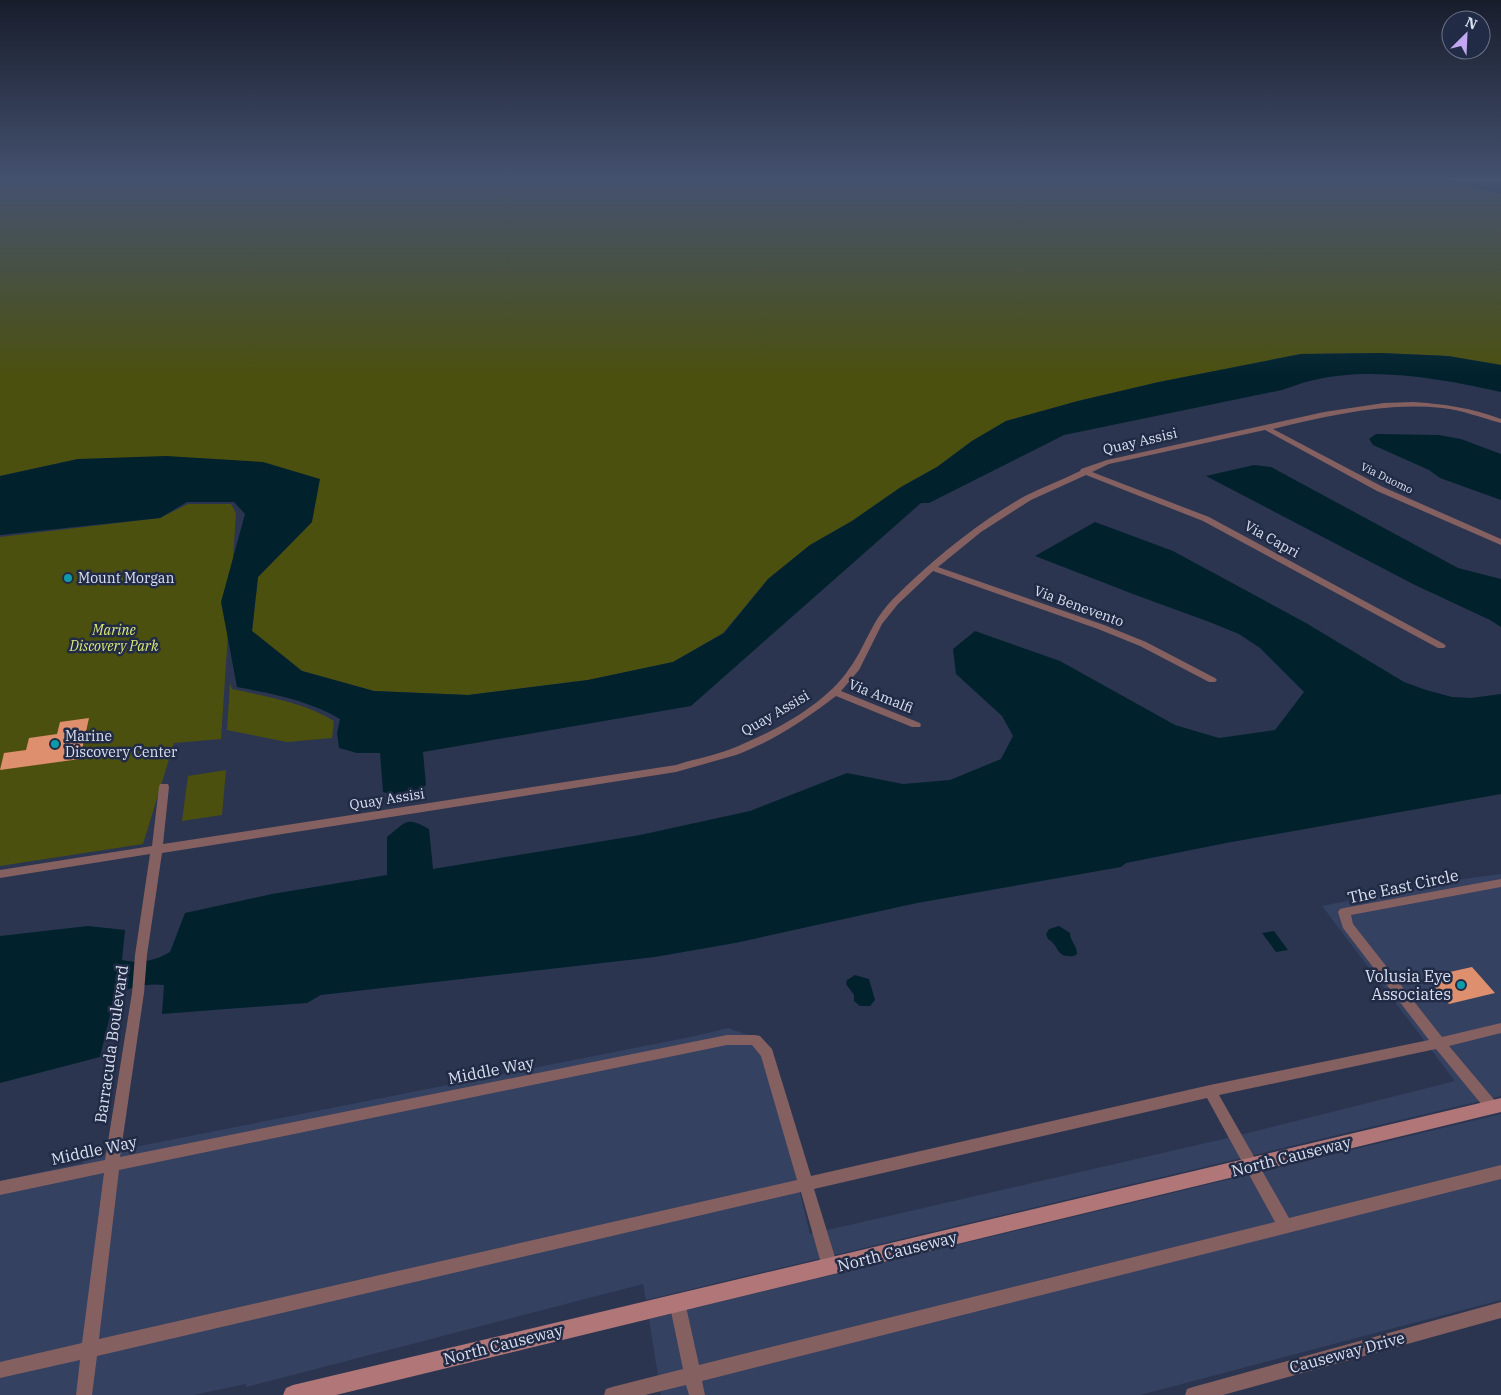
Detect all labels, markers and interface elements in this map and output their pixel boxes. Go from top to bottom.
north arrow [1441,10,1491,60]
text: N [1463,13,1480,34]
street label: Quay Assisi [1101,424,1179,458]
street label: Via Duomo [1359,459,1415,497]
street label: Via Capri [1241,517,1303,561]
place label: Mount Morgan [78,569,174,587]
marker: Mount Morgan [62,572,74,584]
street label: Via Benevento [1032,581,1126,631]
park label: Marine Discovery Park [69,621,159,655]
street label: Via Amalfi [846,675,916,717]
street label: Quay Assisi [738,686,812,740]
place label: Marine Discovery Center [65,727,178,761]
marker: Marine Discovery Center [49,738,61,750]
street label: Quay Assisi [348,784,426,814]
street label: The East Circle [1346,864,1460,908]
street label: Barracuda Boulevard [90,963,132,1124]
place label: Volusia Eye Associates [1365,966,1451,1004]
marker: Volusia Eye Associates [1455,979,1467,991]
street label: Middle Way [446,1052,536,1088]
street label: Middle Way [49,1131,139,1169]
street label: North Causeway [1229,1131,1353,1181]
street label: North Causeway [835,1226,959,1276]
street label: North Causeway [441,1319,565,1369]
street label: Causeway Drive [1287,1327,1407,1377]

